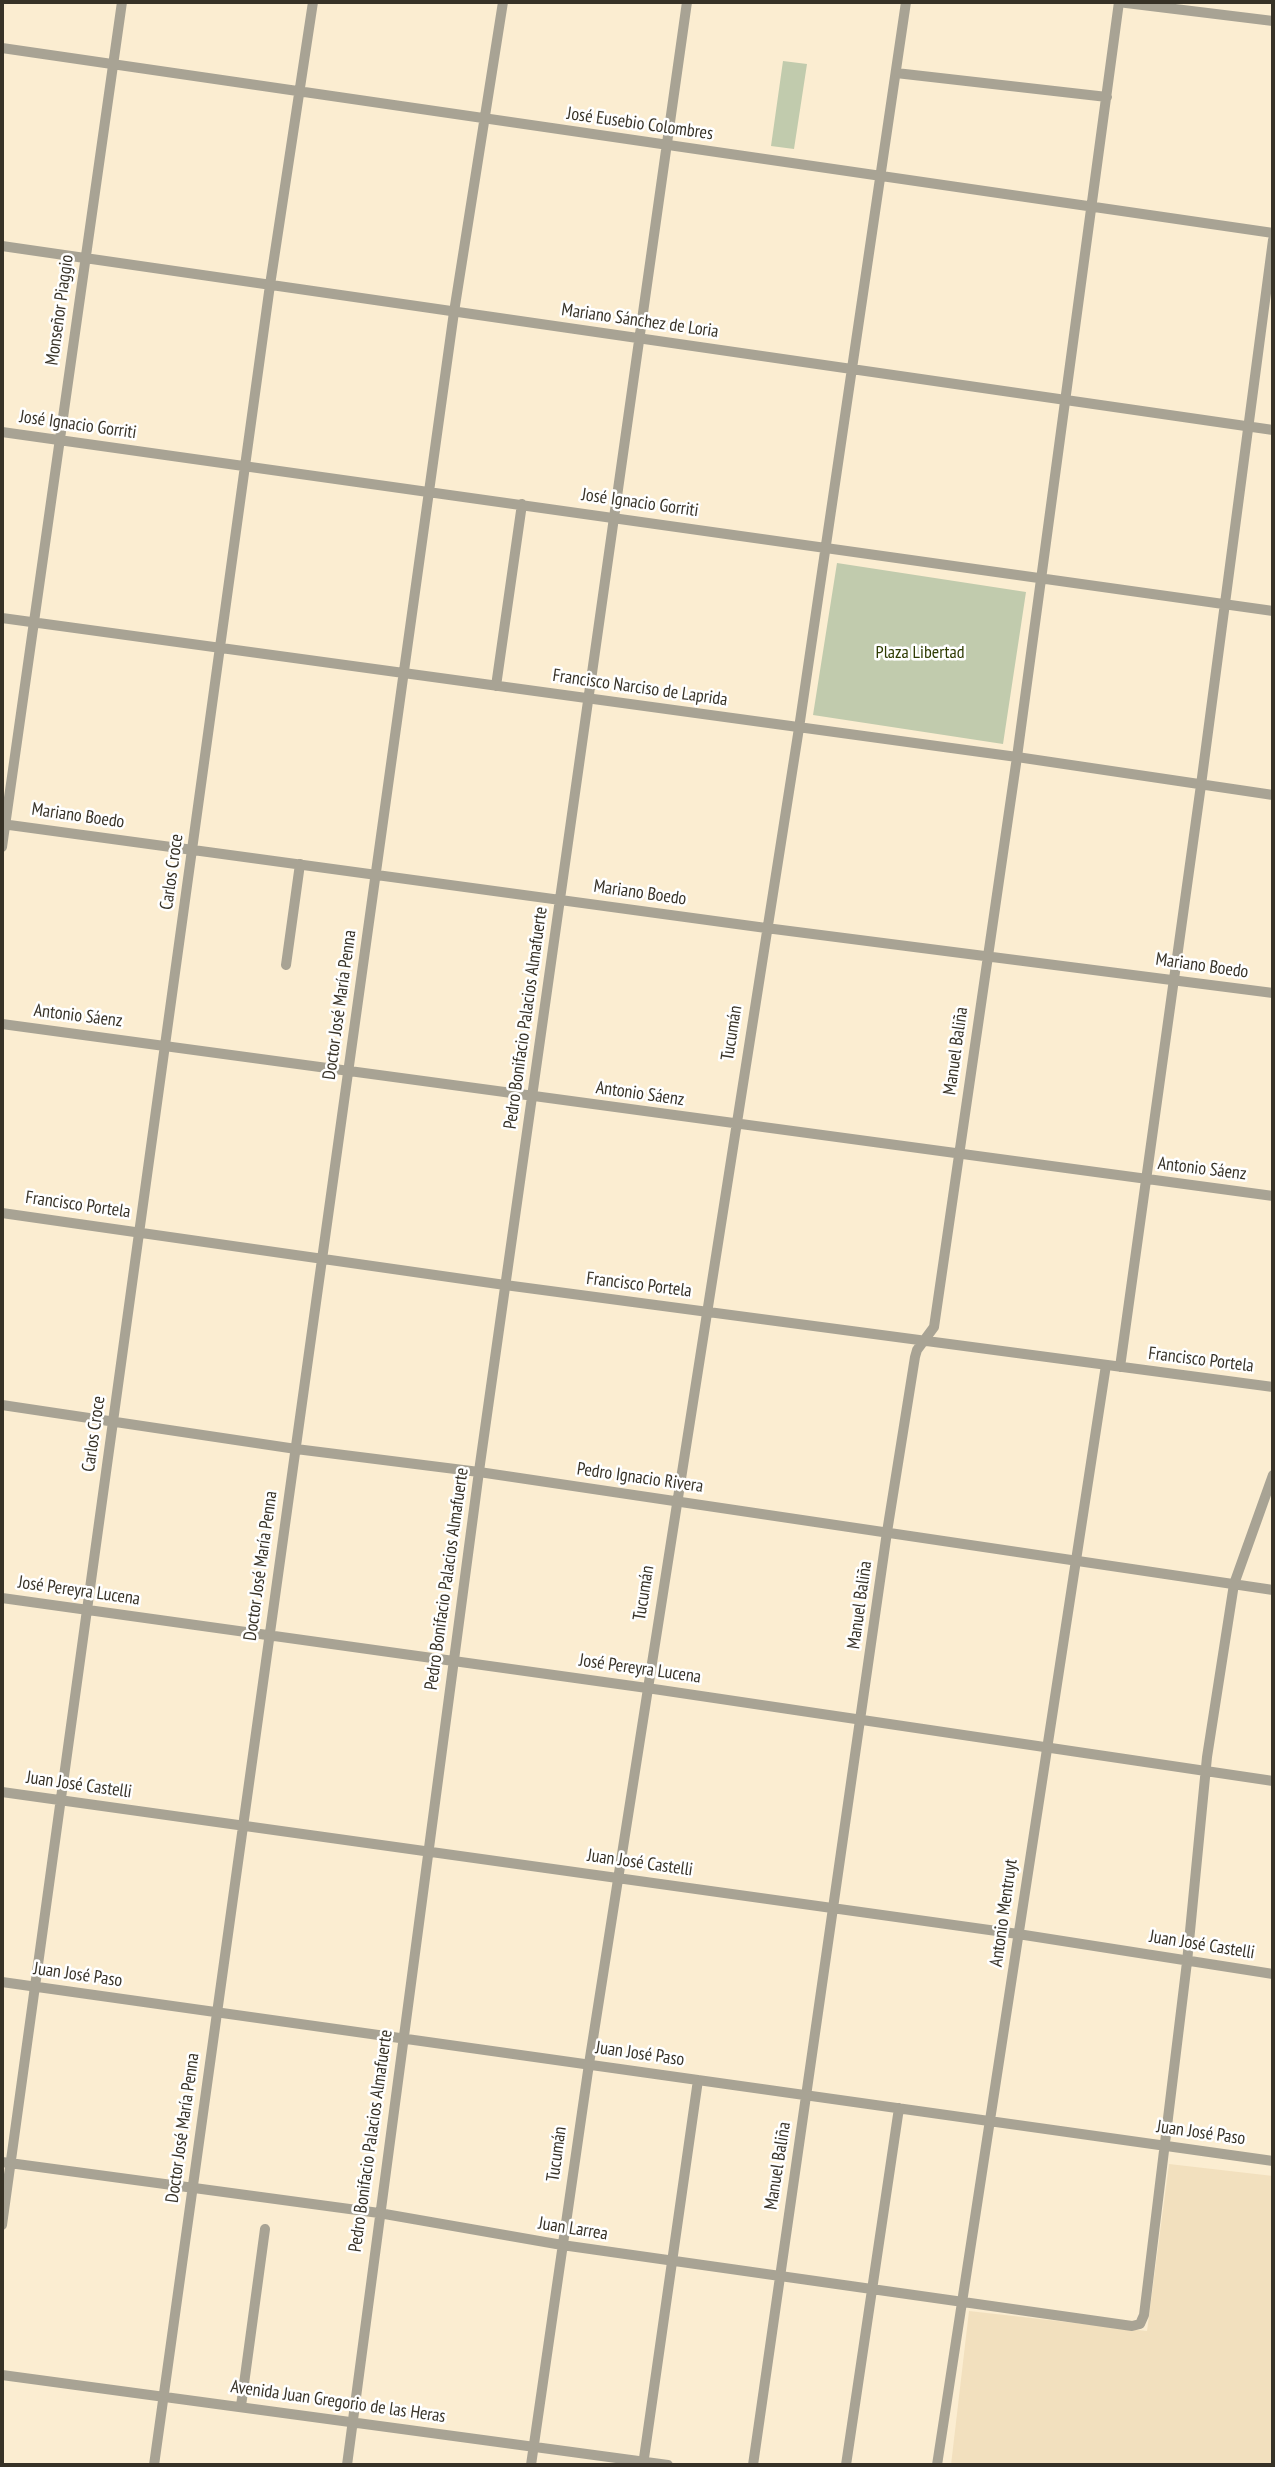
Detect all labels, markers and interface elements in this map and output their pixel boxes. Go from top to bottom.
street label: José Eusebio Colombres [566,103,714,145]
street label: Monseñor Piaggio [42,253,78,367]
street label: Mariano Sánchez de Loria [560,299,720,343]
street label: José Ignacio Gorriti [18,406,138,444]
street label: José Ignacio Gorriti [580,484,700,522]
park label: Plaza Libertad [876,642,964,664]
street label: Francisco Narciso de Laprida [551,665,729,711]
street label: Mariano Boedo [30,799,126,833]
street label: Carlos Croce [156,833,188,911]
street label: Mariano Boedo [592,876,688,910]
street label: Pedro Bonifacio Palacios Almafuerte [500,905,552,1131]
street label: Doctor José María Penna [319,929,361,1081]
street label: Mariano Boedo [1154,949,1250,983]
street label: Antonio Sáenz [32,1000,124,1032]
street label: Tucumán [717,1004,747,1062]
street label: Manuel Baliña [939,1006,973,1096]
street label: Antonio Sáenz [594,1077,686,1111]
street label: Antonio Sáenz [1156,1153,1248,1185]
street label: Francisco Portela [24,1187,132,1223]
street label: Francisco Portela [585,1268,693,1302]
street label: Francisco Portela [1147,1343,1255,1377]
street label: Carlos Croce [78,1395,110,1473]
street label: Pedro Ignacio Rivera [575,1458,705,1498]
street label: Pedro Bonifacio Palacios Almafuerte [421,1466,473,1692]
street label: Doctor José María Penna [240,1490,282,1642]
street label: Manuel Baliña [843,1560,877,1650]
street label: Tucumán [629,1564,659,1622]
street label: José Pereyra Lucena [17,1572,141,1610]
street label: José Pereyra Lucena [578,1650,702,1688]
street label: Juan José Castelli [25,1767,133,1803]
street label: Juan José Castelli [586,1845,694,1881]
street label: Antonio Mentruyt [986,1858,1022,1968]
street label: Juan José Castelli [1148,1926,1256,1964]
street label: Juan José Paso [32,1958,124,1992]
street label: Pedro Bonifacio Palacios Almafuerte [345,2028,397,2254]
street label: Juan José Paso [594,2037,686,2071]
street label: Doctor José María Penna [162,2052,204,2204]
street label: Juan José Paso [1155,2116,1247,2150]
street label: Manuel Baliña [760,2121,796,2211]
street label: Tucumán [542,2125,572,2183]
street label: Juan Larrea [537,2213,609,2245]
street label: Avenida Juan Gregorio de las Heras [229,2376,447,2428]

